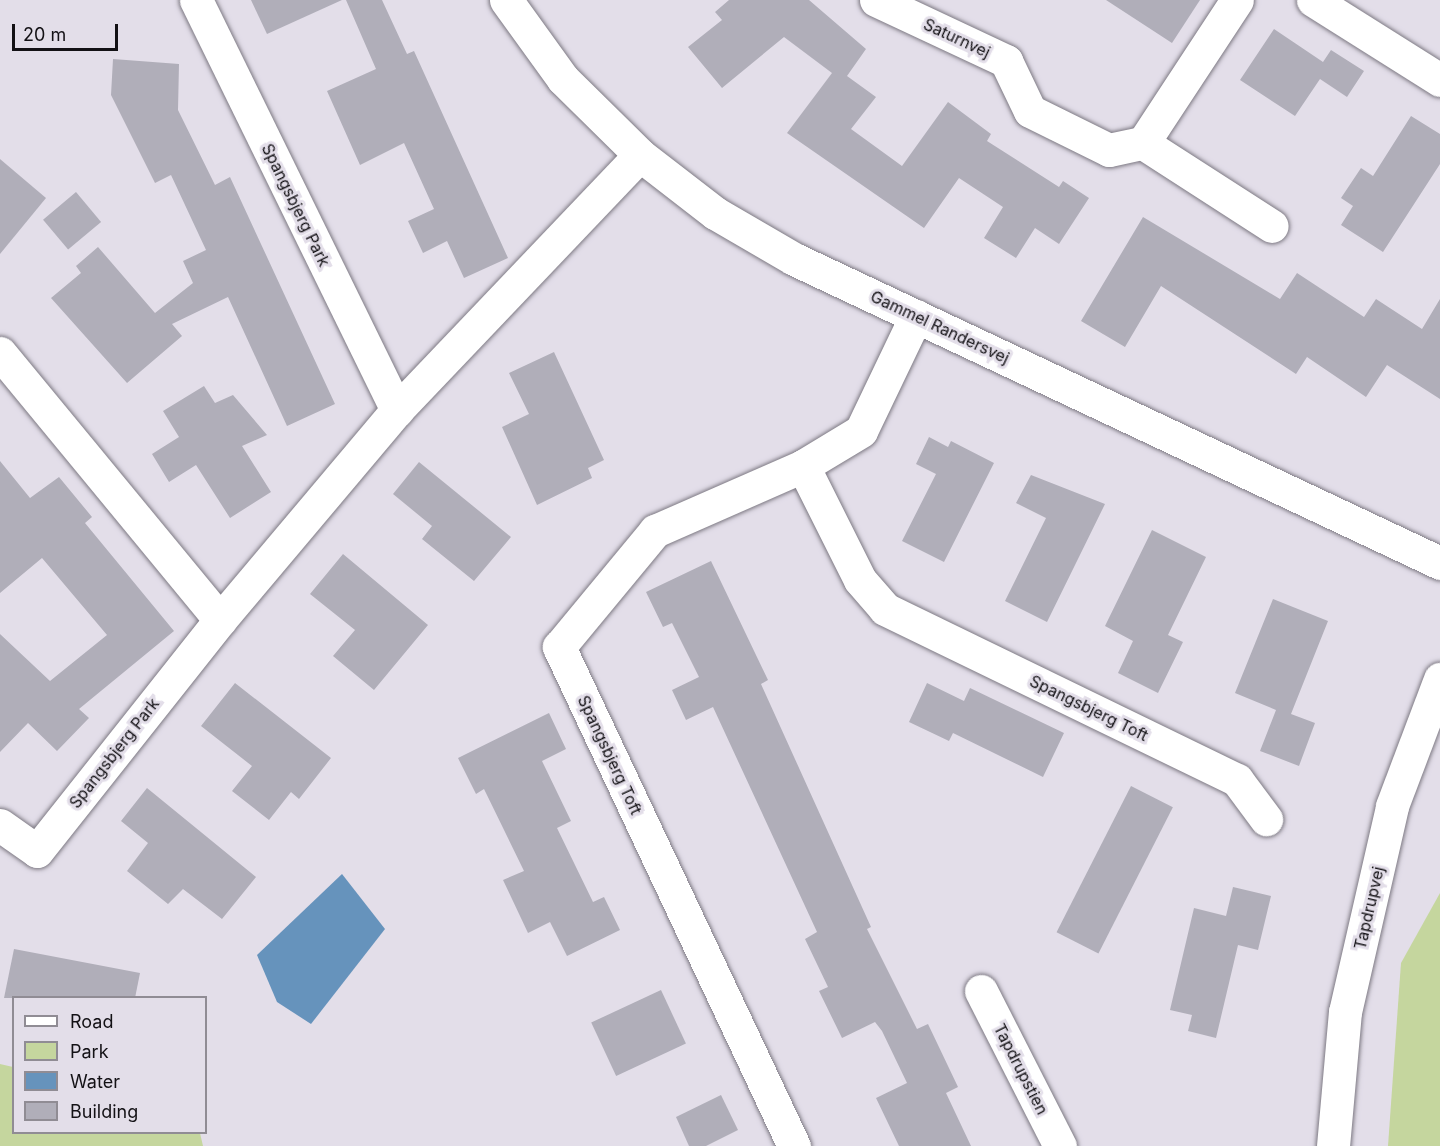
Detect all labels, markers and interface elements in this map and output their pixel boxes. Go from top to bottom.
scale bar [15,12,122,50]
street label: Saturnvej [921,14,993,62]
text: 20 m [23,24,66,45]
street label: Spangsbjerg Park [258,140,334,270]
street label: Gammel Randersvej [868,286,1012,368]
street label: Spangsbjerg Toft [1027,671,1151,745]
street label: Spangsbjerg Toft [574,692,646,818]
street label: Spangsbjerg Park [65,694,163,812]
street label: Tapdrupvej [1350,865,1388,951]
legend [12,996,207,1134]
text: Road [70,1011,113,1032]
street label: Tapdrupstien [990,1020,1052,1118]
text: Park [70,1041,109,1062]
text: Water [70,1071,120,1092]
text: Building [70,1101,138,1122]

